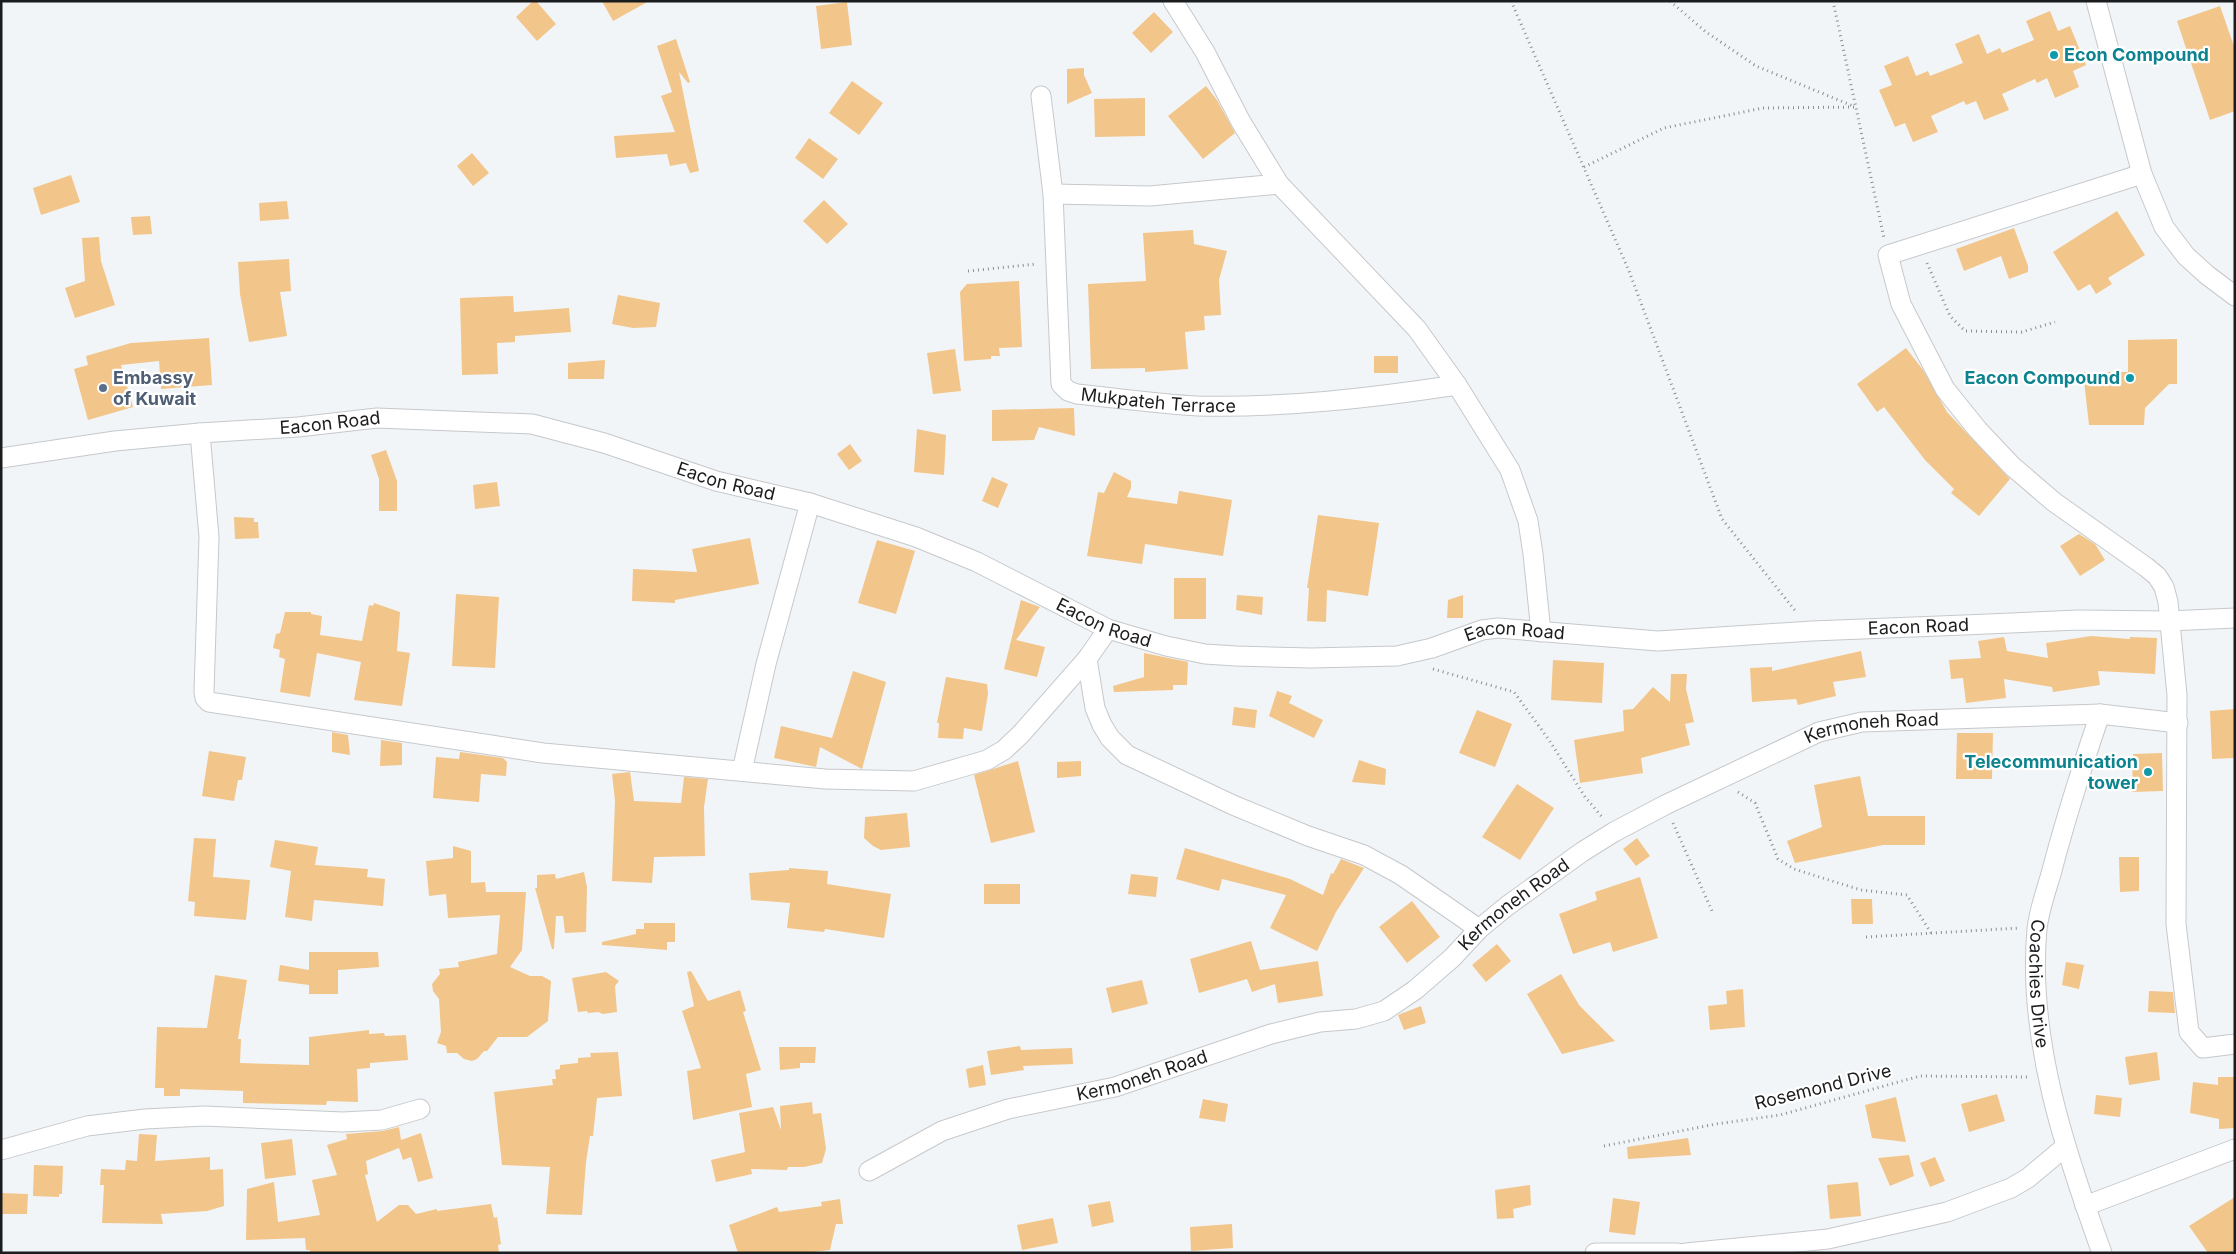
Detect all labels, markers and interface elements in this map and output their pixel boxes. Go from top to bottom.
place label: Econ Compound [2064,44,2209,65]
marker: Econ Compound [2048,49,2060,61]
place label: Embassy of Kuwait [113,367,197,409]
place label: Eacon Compound [1965,367,2120,388]
marker: Eacon Compound [2124,372,2136,384]
marker: Embassy of Kuwait [97,382,109,394]
street label: Mukpateh Terrace [1080,383,1236,416]
street label: Eacon Road [279,407,381,438]
street label: Eacon Road [674,457,777,505]
street label: Eacon Road [1053,593,1154,651]
street label: Eacon Road [1867,614,1969,639]
street label: Eacon Road [1461,617,1566,646]
street label: Kermoneh Road [1801,708,1939,747]
place label: Telecommunication tower [1964,751,2138,793]
marker: Telecommunication tower [2142,766,2154,778]
street label: Kermoneh Road [1454,854,1573,954]
street label: Coachies Drive [2025,918,2053,1050]
street label: Kermoneh Road [1075,1045,1210,1105]
street label: Rosemond Drive [1752,1059,1893,1114]

